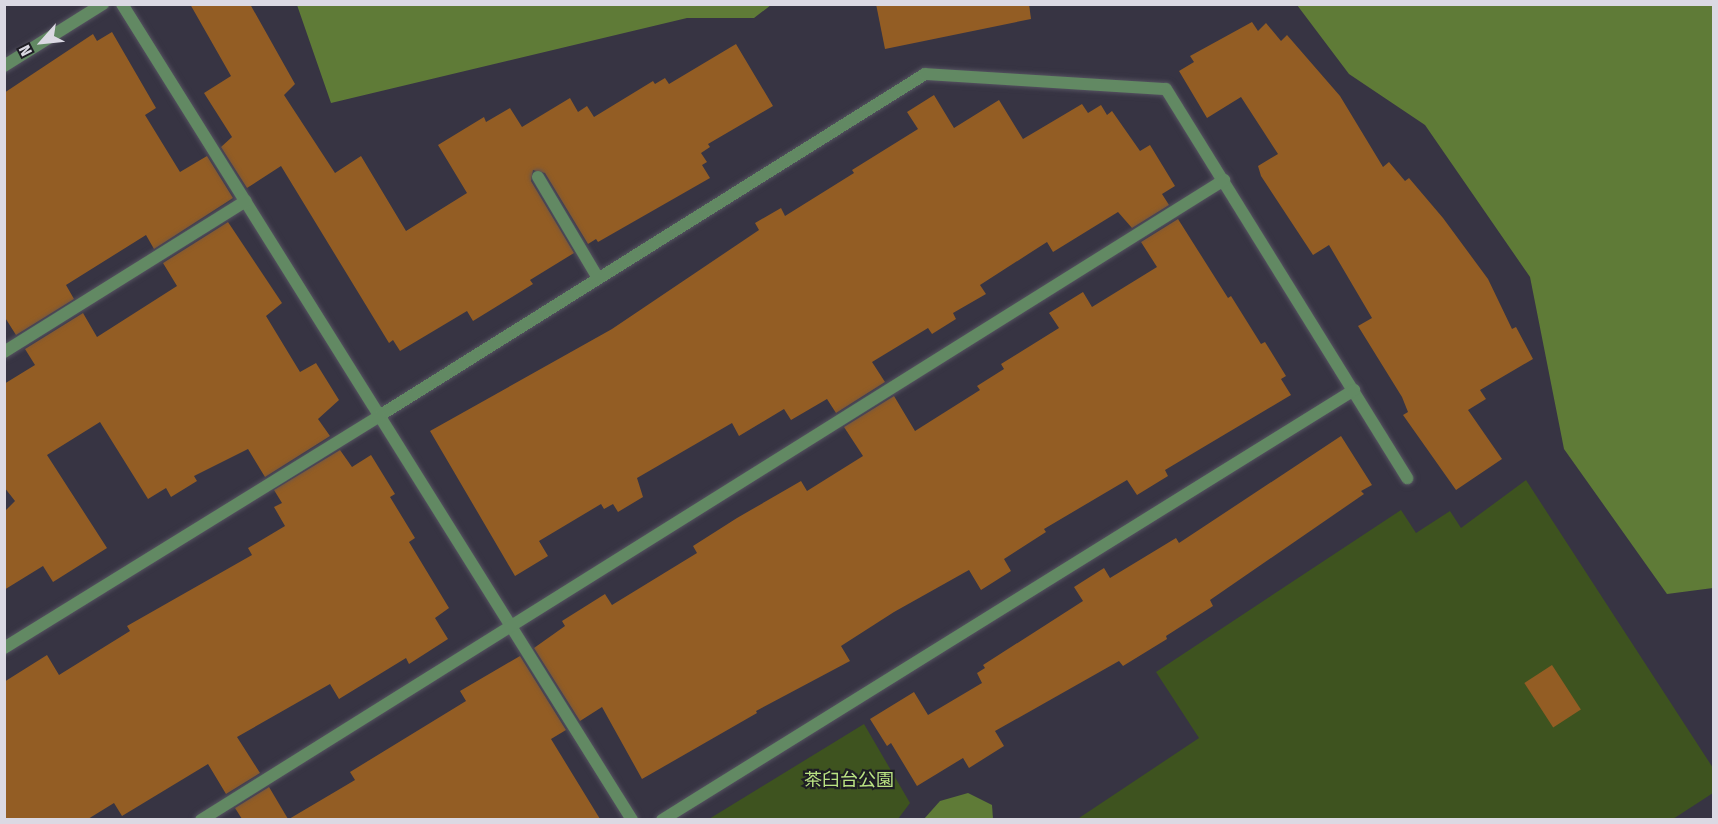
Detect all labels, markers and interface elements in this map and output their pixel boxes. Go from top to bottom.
north arrow [12,12,72,72]
text: N [15,42,36,59]
park label: 茶臼台公園 [804,769,894,791]

